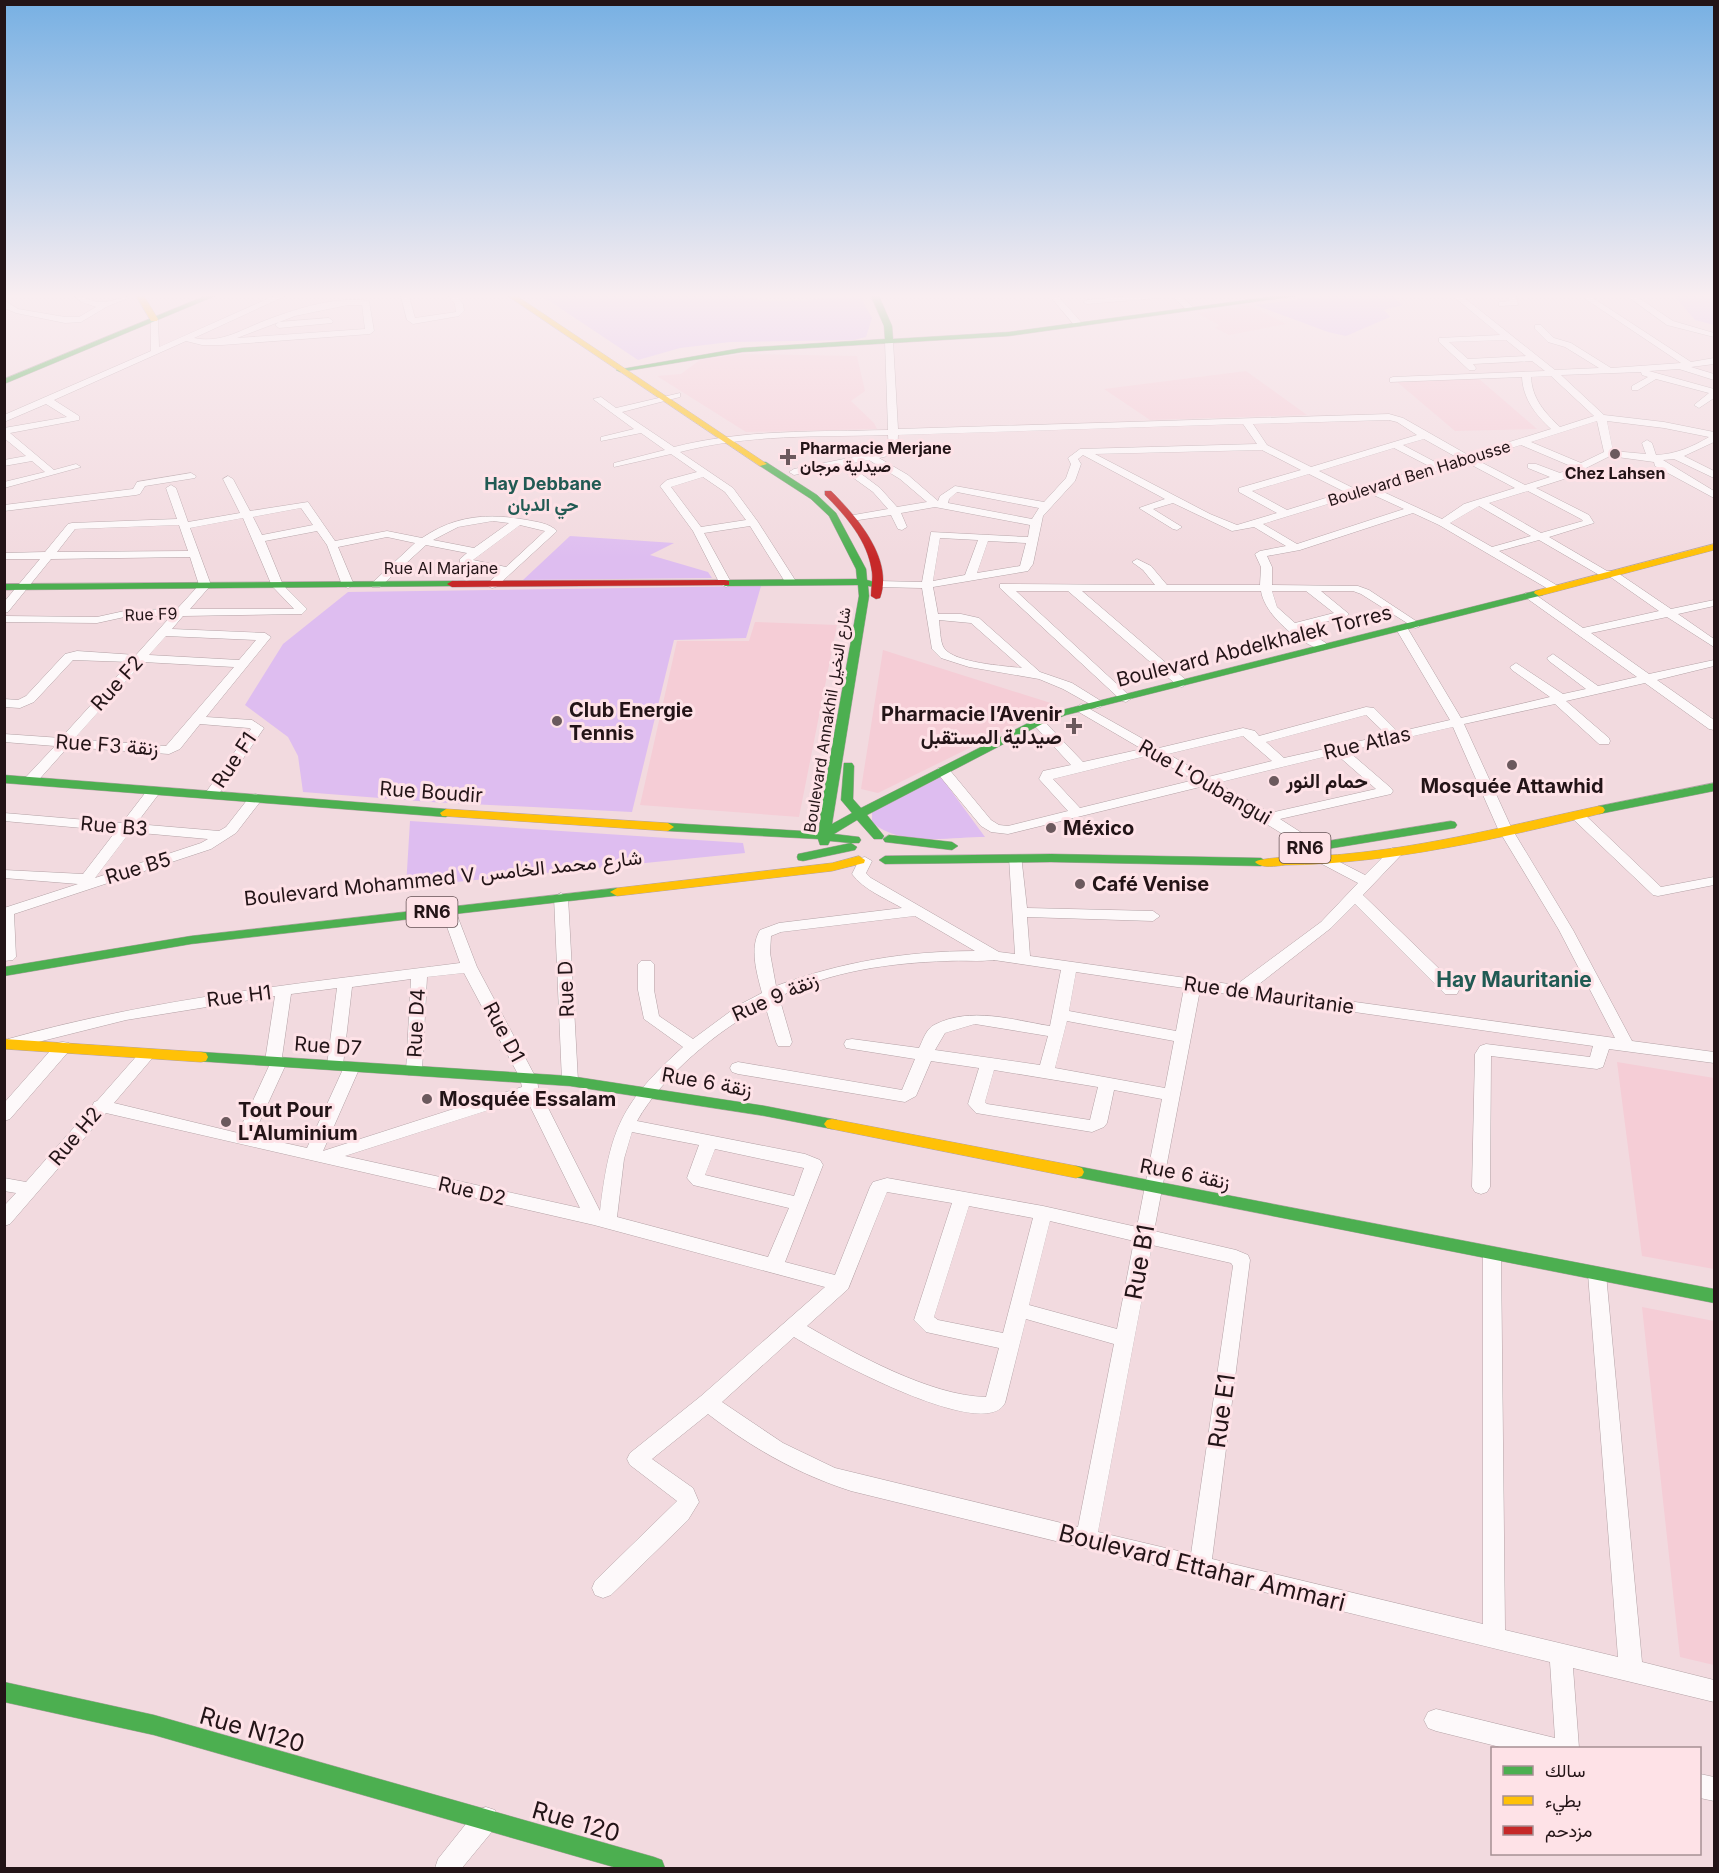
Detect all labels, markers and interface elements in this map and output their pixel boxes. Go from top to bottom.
street label: Boulevard Ben Habousse [1325,436,1513,510]
place label: Pharmacie Merjane صيدلية مرجان [800,438,952,477]
marker: Chez Lahsen [1608,447,1622,461]
marker: Pharmacie Merjane صيدلية مرجان [781,450,795,464]
place label: Chez Lahsen [1565,463,1665,483]
district label: Hay Debbane حي الدبان [484,473,602,520]
street label: Rue Al Marjane [384,558,498,578]
street label: Boulevard Abdelkhalek Torres [1114,600,1394,692]
street label: Rue F9 [124,603,178,625]
street label: Boulevard Annakhil شارع النخيل [799,606,857,835]
street label: Rue F2 [86,650,148,716]
place label: Club Energie Tennis [569,698,693,745]
place label: Pharmacie l’Avenir صيدلية المستقبل [881,702,1062,749]
marker: Club Energie Tennis [550,714,564,728]
marker: Pharmacie l’Avenir صيدلية المستقبل [1067,719,1081,733]
street label: Rue Atlas [1321,721,1413,765]
street label: Rue F1 [207,728,261,792]
street label: Rue F3 زنقة [55,729,159,762]
street label: Rue L'Oubangui [1134,734,1276,830]
marker: Mosquée Attawhid [1505,758,1519,772]
place label: حمام النور [1285,769,1368,794]
marker: حمام النور [1267,774,1281,788]
place label: Mosquée Attawhid [1420,774,1604,798]
street label: Rue Boudir [379,776,484,808]
street label: Rue B3 [79,811,149,841]
place label: México [1063,816,1134,840]
marker: México [1044,821,1058,835]
road number: RN6 [1280,833,1330,863]
street label: Boulevard Mohammed V شارع محمد الخامس [243,845,643,913]
street label: Rue B5 [102,847,174,889]
place label: Café Venise [1092,872,1209,896]
marker: Café Venise [1073,877,1087,891]
road number: RN6 [406,897,458,927]
street label: Rue D [553,960,579,1018]
street label: Rue 9 زنقة [728,967,822,1027]
district label: Hay Mauritanie [1436,967,1592,992]
street label: Rue de Mauritanie [1182,971,1356,1019]
street label: Rue H1 [205,980,273,1012]
street label: Rue D4 [402,988,430,1058]
street label: Rue D1 [478,998,530,1066]
street label: Rue D7 [293,1032,363,1060]
street label: Rue 6 زنقة [660,1062,754,1103]
place label: Mosquée Essalam [439,1087,616,1111]
marker: Mosquée Essalam [420,1092,434,1106]
place label: Tout Pour L'Aluminium [238,1098,358,1145]
street label: Rue H2 [44,1102,106,1170]
marker: Tout Pour L'Aluminium [219,1115,233,1129]
street label: Rue 6 زنقة [1138,1153,1232,1195]
street label: Rue D2 [436,1172,508,1210]
street label: Rue B1 [1119,1222,1160,1302]
street label: Rue E1 [1202,1372,1241,1450]
street label: Boulevard Ettahar Ammari [1056,1518,1348,1617]
street label: Rue N120 [196,1701,308,1758]
legend [1491,1747,1701,1855]
text: سالك [1545,1760,1585,1781]
text: بطيء [1545,1790,1581,1816]
street label: Rue 120 [529,1795,623,1848]
text: مزدحم [1545,1820,1592,1843]

